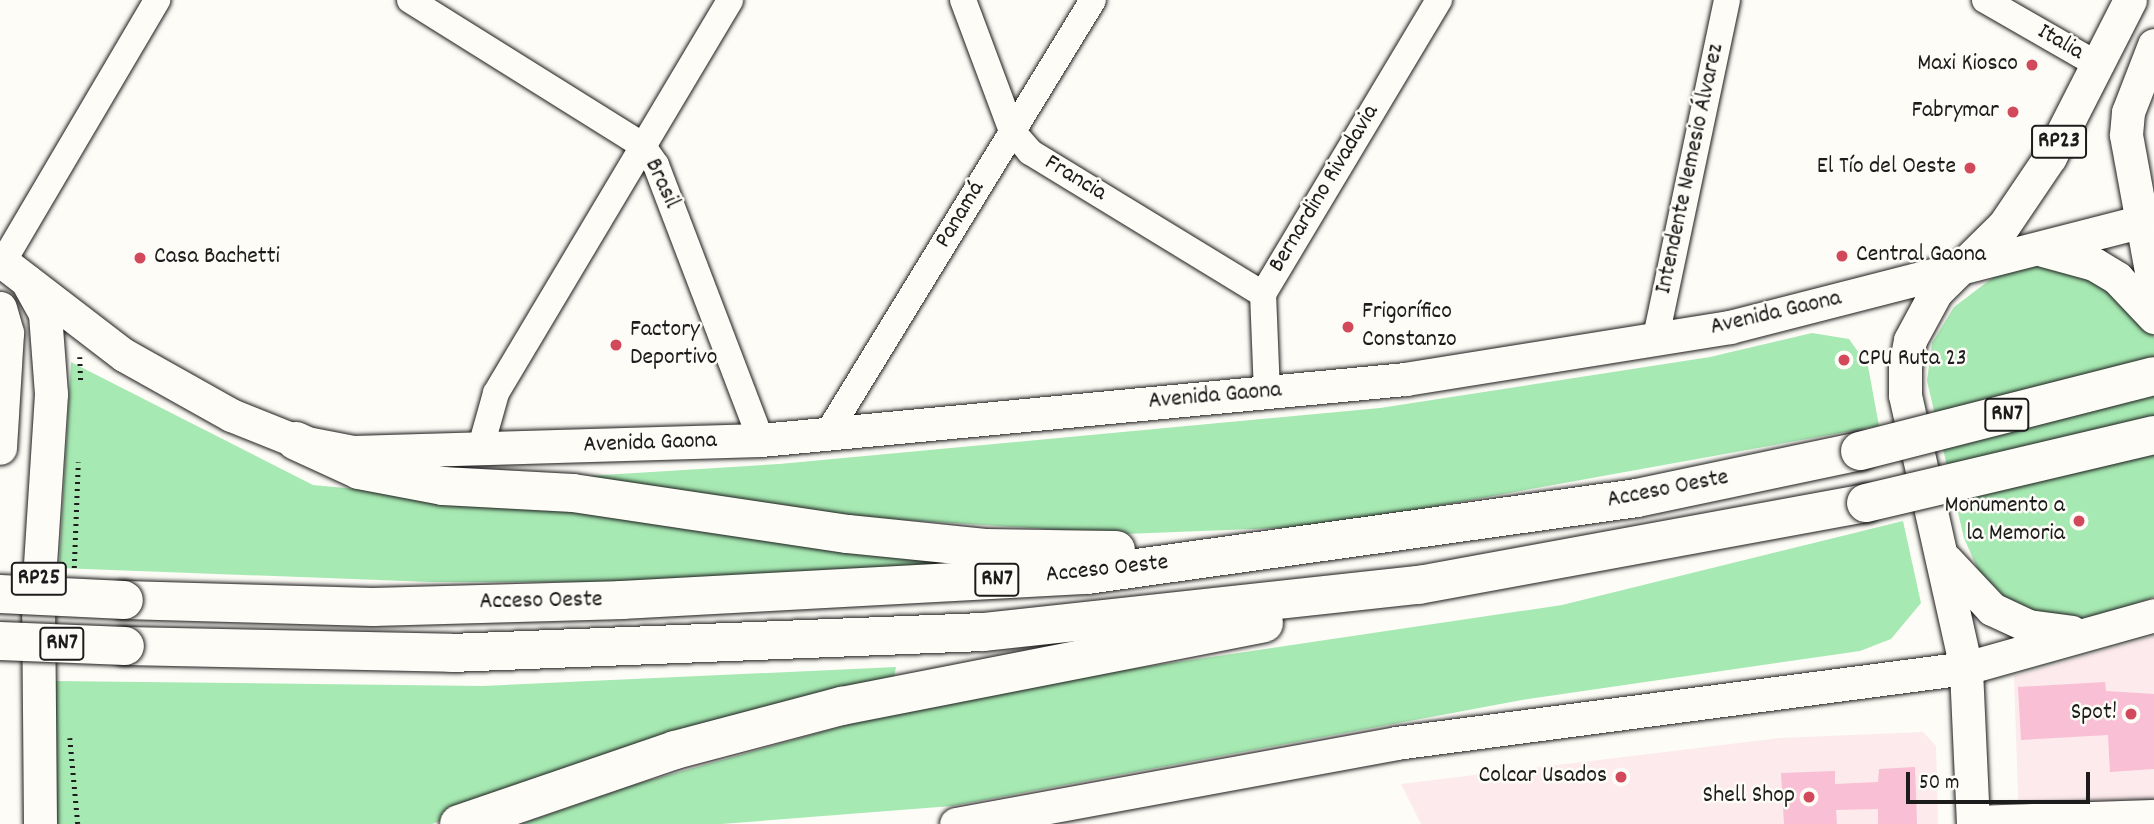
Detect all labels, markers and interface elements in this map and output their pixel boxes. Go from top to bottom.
street label: Italia [2032,18,2088,68]
street label: Intendente Nemesio Álvarez [1650,41,1732,297]
place label: Maxi Kiosco [1917,51,2018,79]
marker: Maxi Kiosco [2024,57,2040,73]
place label: Fabrymar [1911,98,1999,126]
street label: Bernardino Rivadavia [1264,100,1386,278]
marker: Fabrymar [2005,104,2021,120]
road number: RP23 [2031,122,2087,162]
street label: Francia [1039,149,1111,209]
street label: Brasil [637,154,685,214]
place label: El Tío del Oeste [1817,154,1956,182]
marker: El Tío del Oeste [1962,160,1978,176]
street label: Panamá [930,176,992,254]
place label: Central Gaona [1856,242,1986,270]
place label: Casa Bachetti [154,244,280,272]
marker: Central Gaona [1834,248,1850,264]
marker: Casa Bachetti [132,250,148,266]
street label: Avenida Gaona [1708,285,1844,343]
place label: Frigorífico Constanzo [1362,299,1457,355]
place label: Factory Deportivo [630,317,718,373]
marker: Frigorífico Constanzo [1340,319,1356,335]
marker: Factory Deportivo [608,337,624,353]
place label: CPU Ruta 23 [1858,346,1967,374]
marker: CPU Ruta 23 [1836,352,1852,368]
street label: Avenida Gaona [1147,377,1283,417]
road number: RN7 [1984,396,2030,434]
street label: Avenida Gaona [583,427,717,461]
street label: Acceso Oeste [1605,464,1731,516]
place label: Monumento a la Memoria [1944,493,2065,549]
marker: Monumento a la Memoria [2071,513,2087,529]
street label: Acceso Oeste [1044,549,1170,591]
road number: RP25 [9,559,69,598]
road number: RN7 [974,560,1020,600]
street label: Acceso Oeste [479,587,603,617]
road number: RN7 [39,624,85,664]
place label: Spot! [2071,700,2117,728]
marker: Spot! [2123,706,2139,722]
scale bar [1909,758,2093,802]
place label: Colcar Usados [1478,763,1607,791]
marker: Colcar Usados [1613,769,1629,785]
text: 50 m [1919,769,1959,799]
place label: Shell Shop [1703,783,1795,811]
marker: Shell Shop [1801,789,1817,805]

